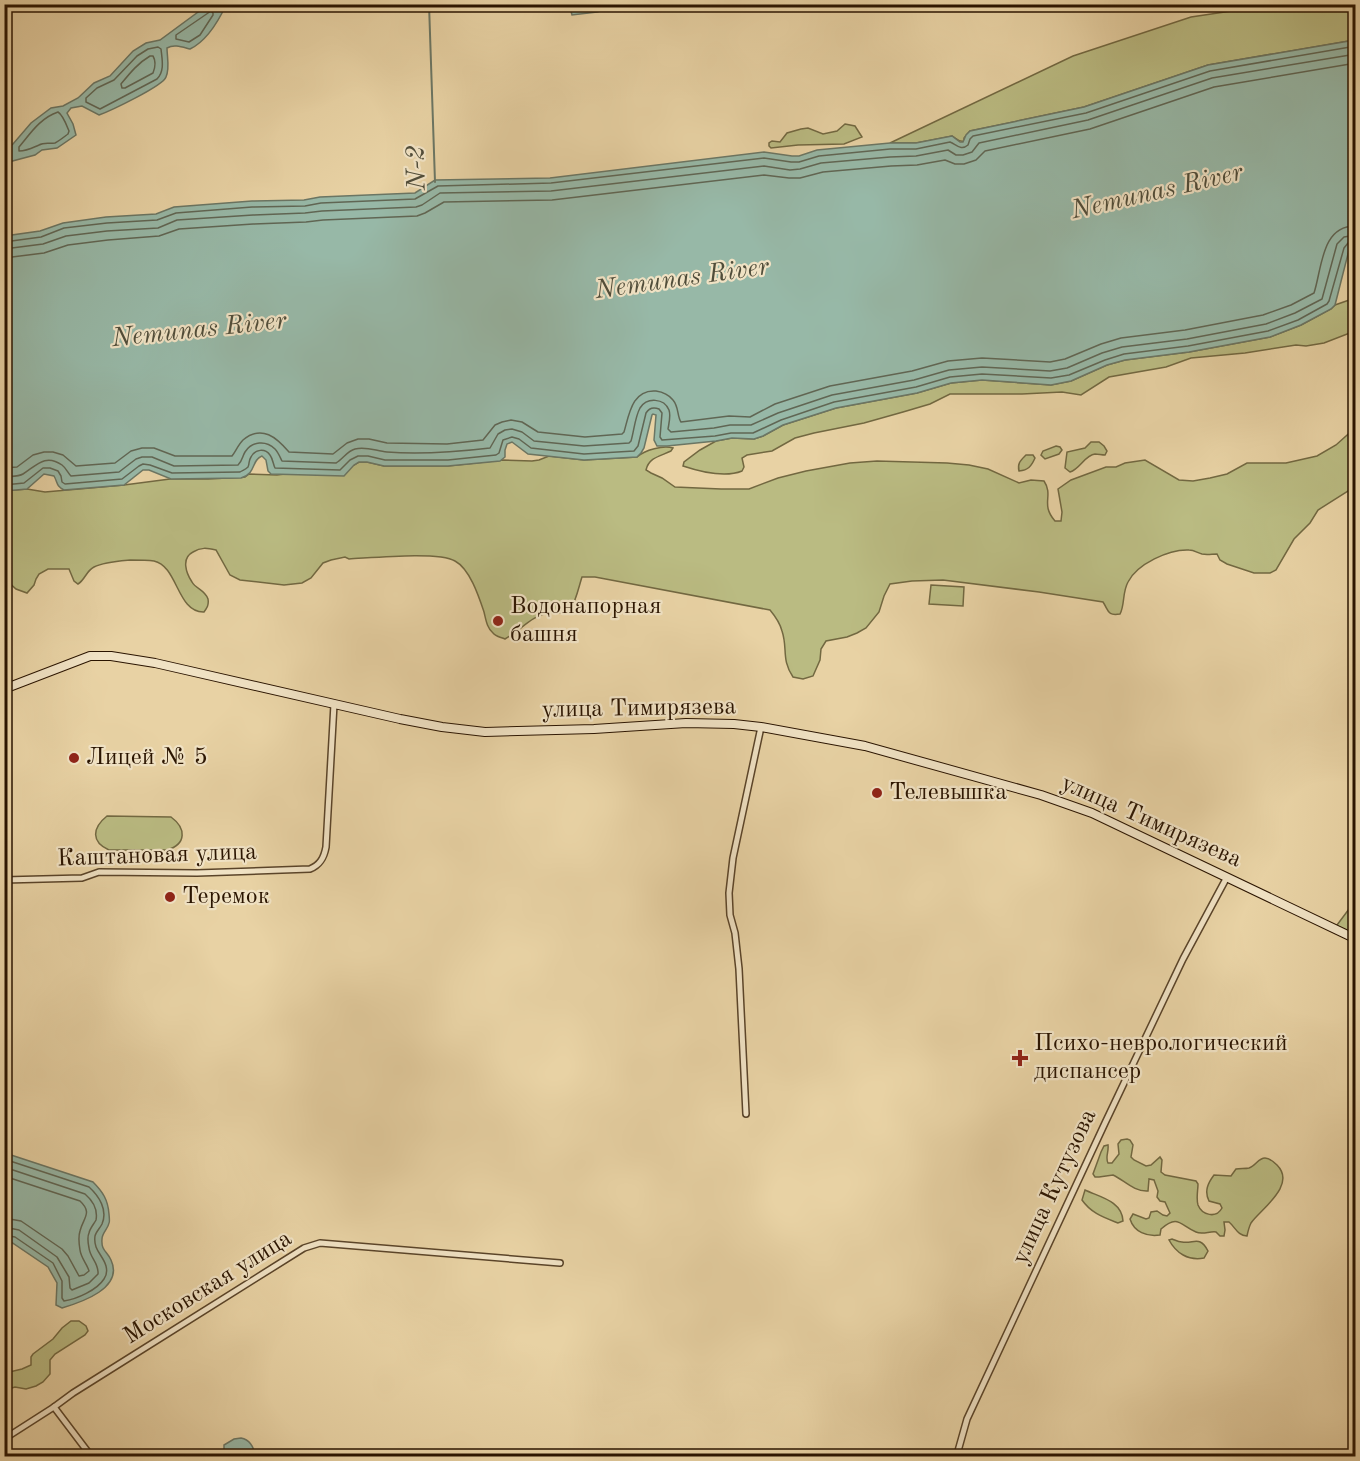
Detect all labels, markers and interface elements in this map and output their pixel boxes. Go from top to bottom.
water label: N-2 [403,145,431,192]
water label: Nemunas River [1068,159,1246,225]
water label: Nemunas River [592,254,772,304]
water label: Nemunas River [109,308,288,352]
place label: Водонапорная башня [510,595,661,647]
marker: Водонапорная башня [491,614,505,628]
street label: улица Тимирязева [541,695,737,723]
place label: Лицей № 5 [86,746,208,770]
marker: Лицей № 5 [67,751,81,765]
street label: улица Тимирязева [1057,771,1245,873]
place label: Телевышка [889,781,1007,805]
marker: Телевышка [870,786,884,800]
street label: Каштановая улица [57,841,257,871]
place label: Теремок [182,885,270,909]
marker: Теремок [163,890,177,904]
place label: Психо-неврологический диспансер [1034,1032,1288,1084]
marker: Психо-неврологический диспансер [1011,1049,1029,1067]
street label: улица Кутузова [1009,1106,1101,1268]
street label: Московская улица [120,1227,296,1349]

